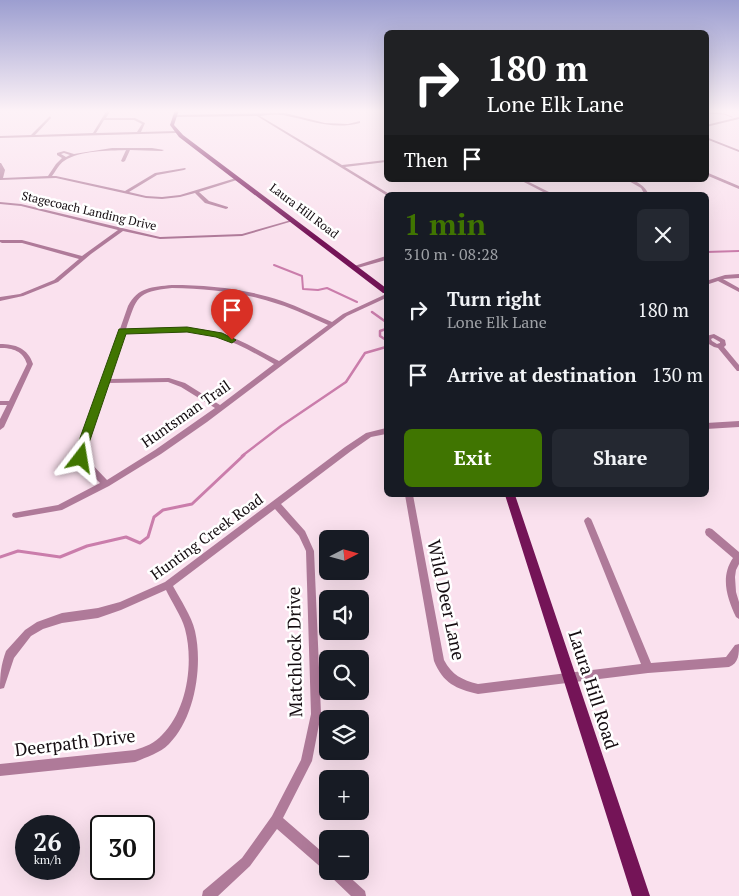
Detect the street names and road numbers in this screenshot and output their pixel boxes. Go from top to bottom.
street label: Laura Hill Road [267,180,342,242]
street label: Stagecoach Landing Drive [20,188,158,233]
street label: Huntsman Trail [137,375,234,451]
street label: Hunting Creek Road [146,489,267,584]
street label: Wild Deer Lane [422,537,471,662]
street label: Matchlock Drive [281,586,307,718]
street label: Laura Hill Road [563,627,624,752]
street label: Deerpath Drive [13,723,137,761]

